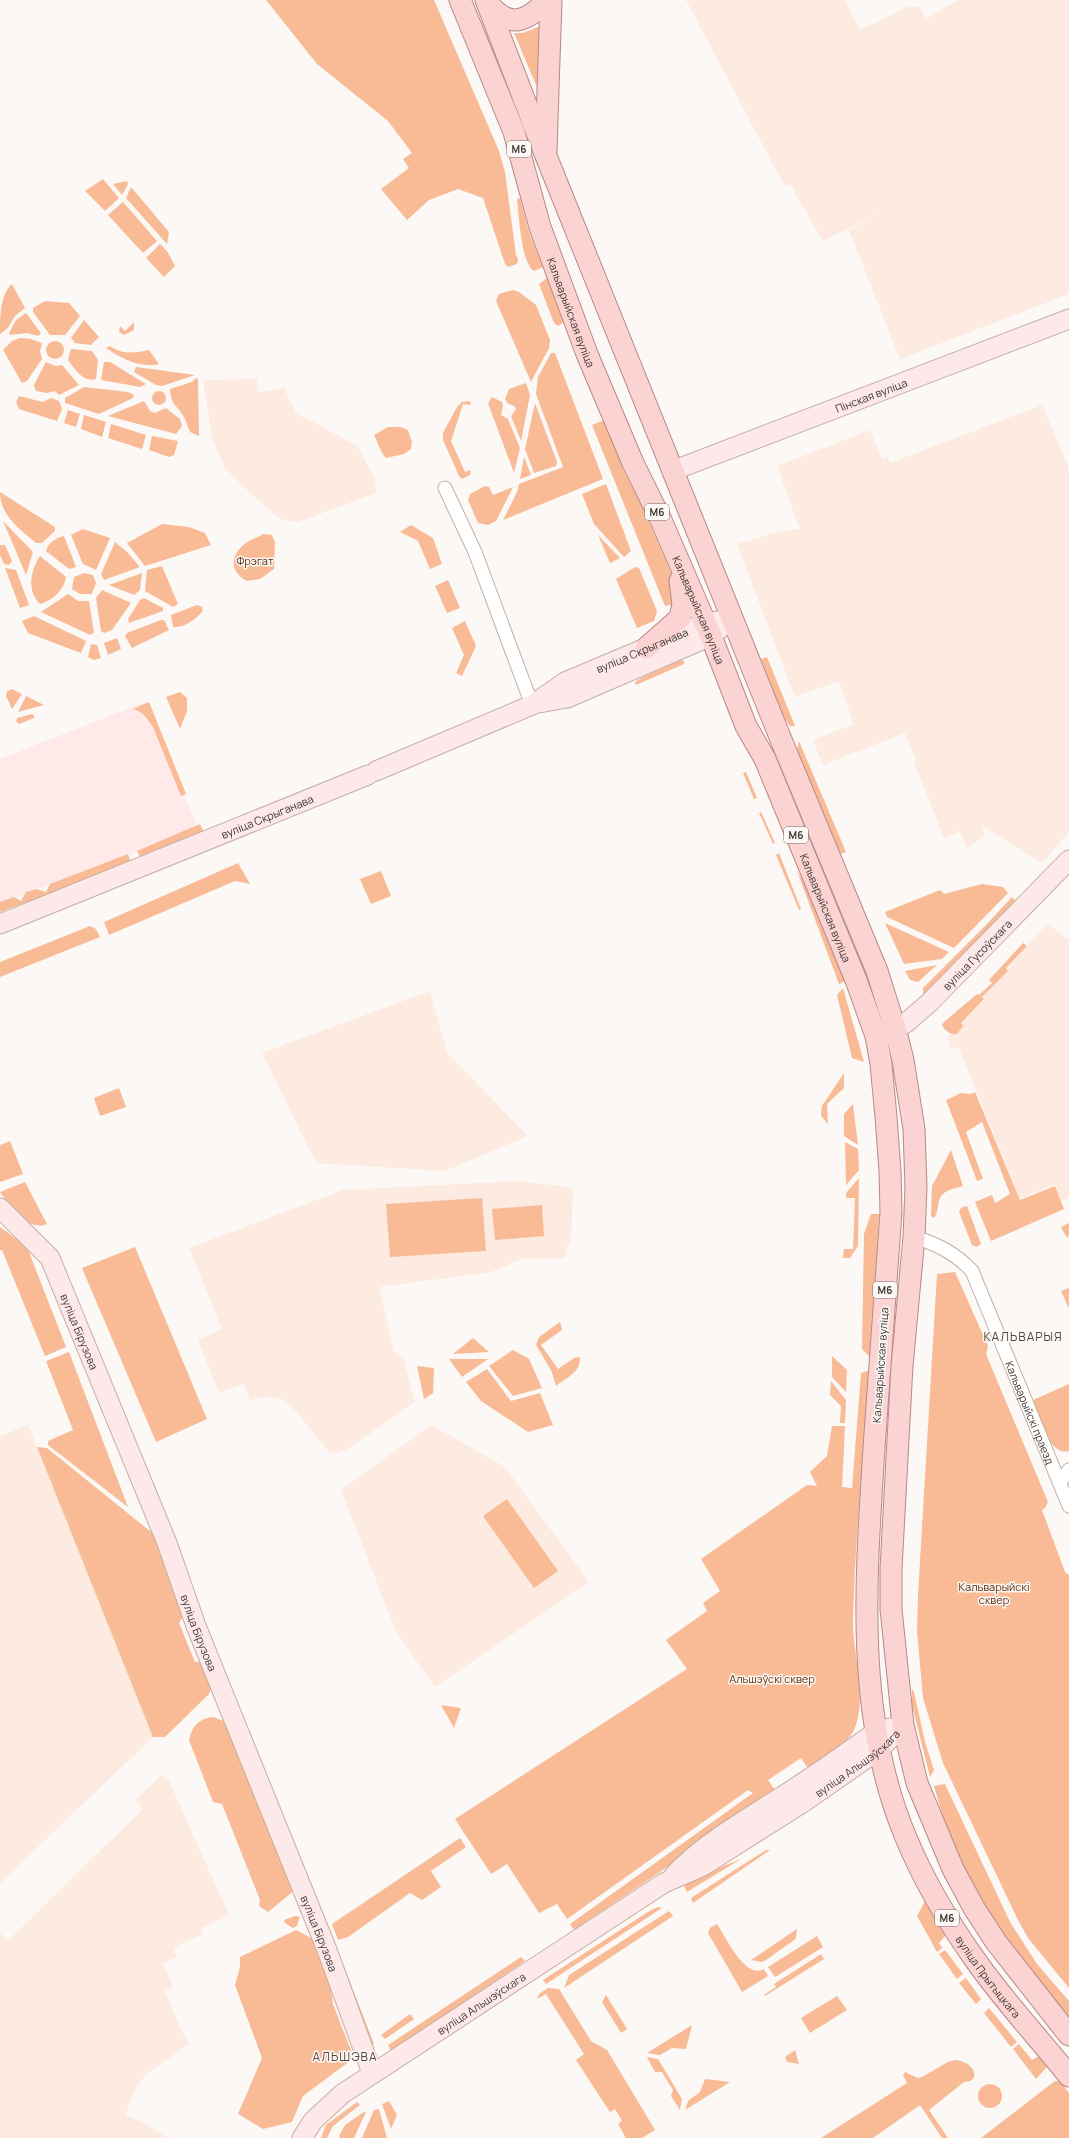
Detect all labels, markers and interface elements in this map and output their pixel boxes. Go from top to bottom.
road number: М6 [507,141,531,157]
street label: Кальварыйская вуліца [544,255,599,369]
street label: Пінская вуліца [833,374,909,415]
road number: М6 [645,504,669,520]
park label: Фрэгат [237,553,274,568]
street label: Кальварыйская вуліца [670,553,729,666]
street label: вуліца Скрыганава [594,624,690,676]
street label: вуліца Скрыганава [219,790,315,841]
road number: М6 [784,827,808,843]
street label: Кальварыйская вуліца [797,851,855,964]
street label: вуліца Гусоўскага [939,916,1015,993]
road number: М6 [873,1282,897,1298]
street label: вуліца Бірузова [58,1291,102,1372]
street label: Кальварыйская вуліца [868,1307,892,1423]
district label: КАЛЬВАРЫЯ [983,1328,1063,1345]
street label: Кальварыйскі праезд [1002,1358,1059,1467]
park label: Кальварыйскі сквер [959,1579,1029,1607]
street label: вуліца Бірузова [178,1592,221,1673]
park label: Альшэўскі сквер [729,1671,815,1686]
street label: вуліца Альшэўскага [812,1726,903,1800]
street label: вуліца Бірузова [298,1893,342,1974]
road number: М6 [935,1910,959,1926]
street label: вуліца Прытыцкага [953,1932,1025,2021]
street label: вуліца Альшэўскага [434,1968,528,2037]
district label: АЛЬШЭВА [312,2048,378,2065]

